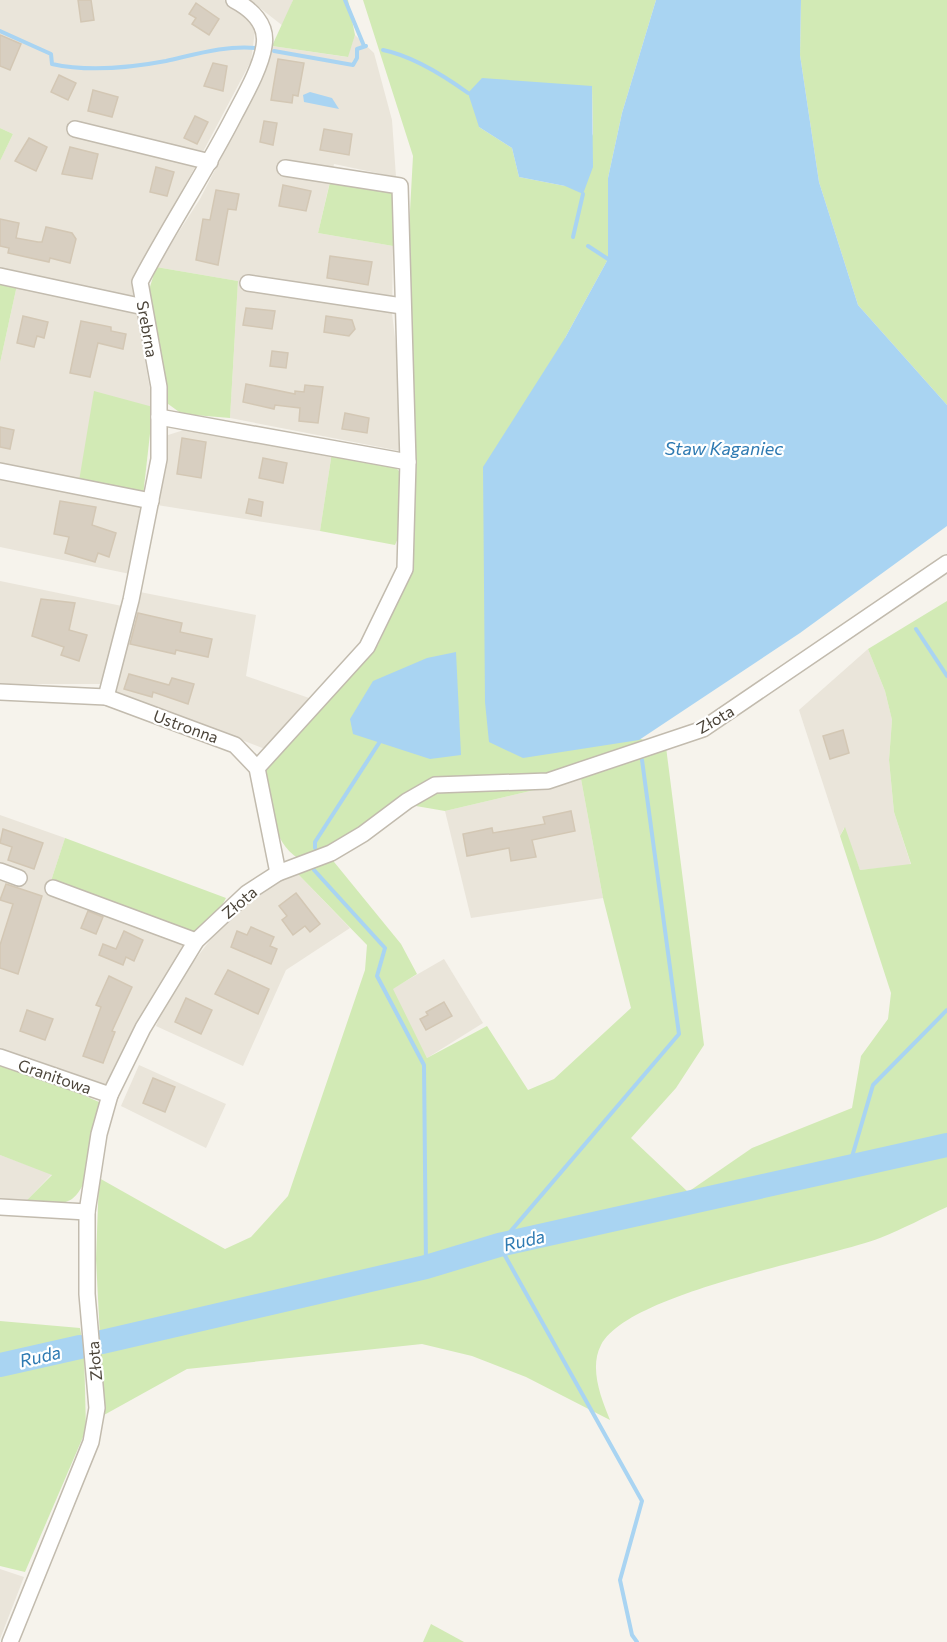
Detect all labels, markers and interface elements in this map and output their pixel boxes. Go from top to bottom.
street label: Srebrna [134,299,162,359]
water label: Staw Kaganiec [665,437,783,459]
street label: Złota [693,701,737,737]
street label: Ustronna [151,705,221,747]
street label: Złota [218,882,260,922]
street label: Granitowa [16,1055,94,1097]
water label: Ruda [501,1225,547,1255]
street label: Złota [83,1340,105,1382]
water label: Ruda [17,1341,63,1371]

